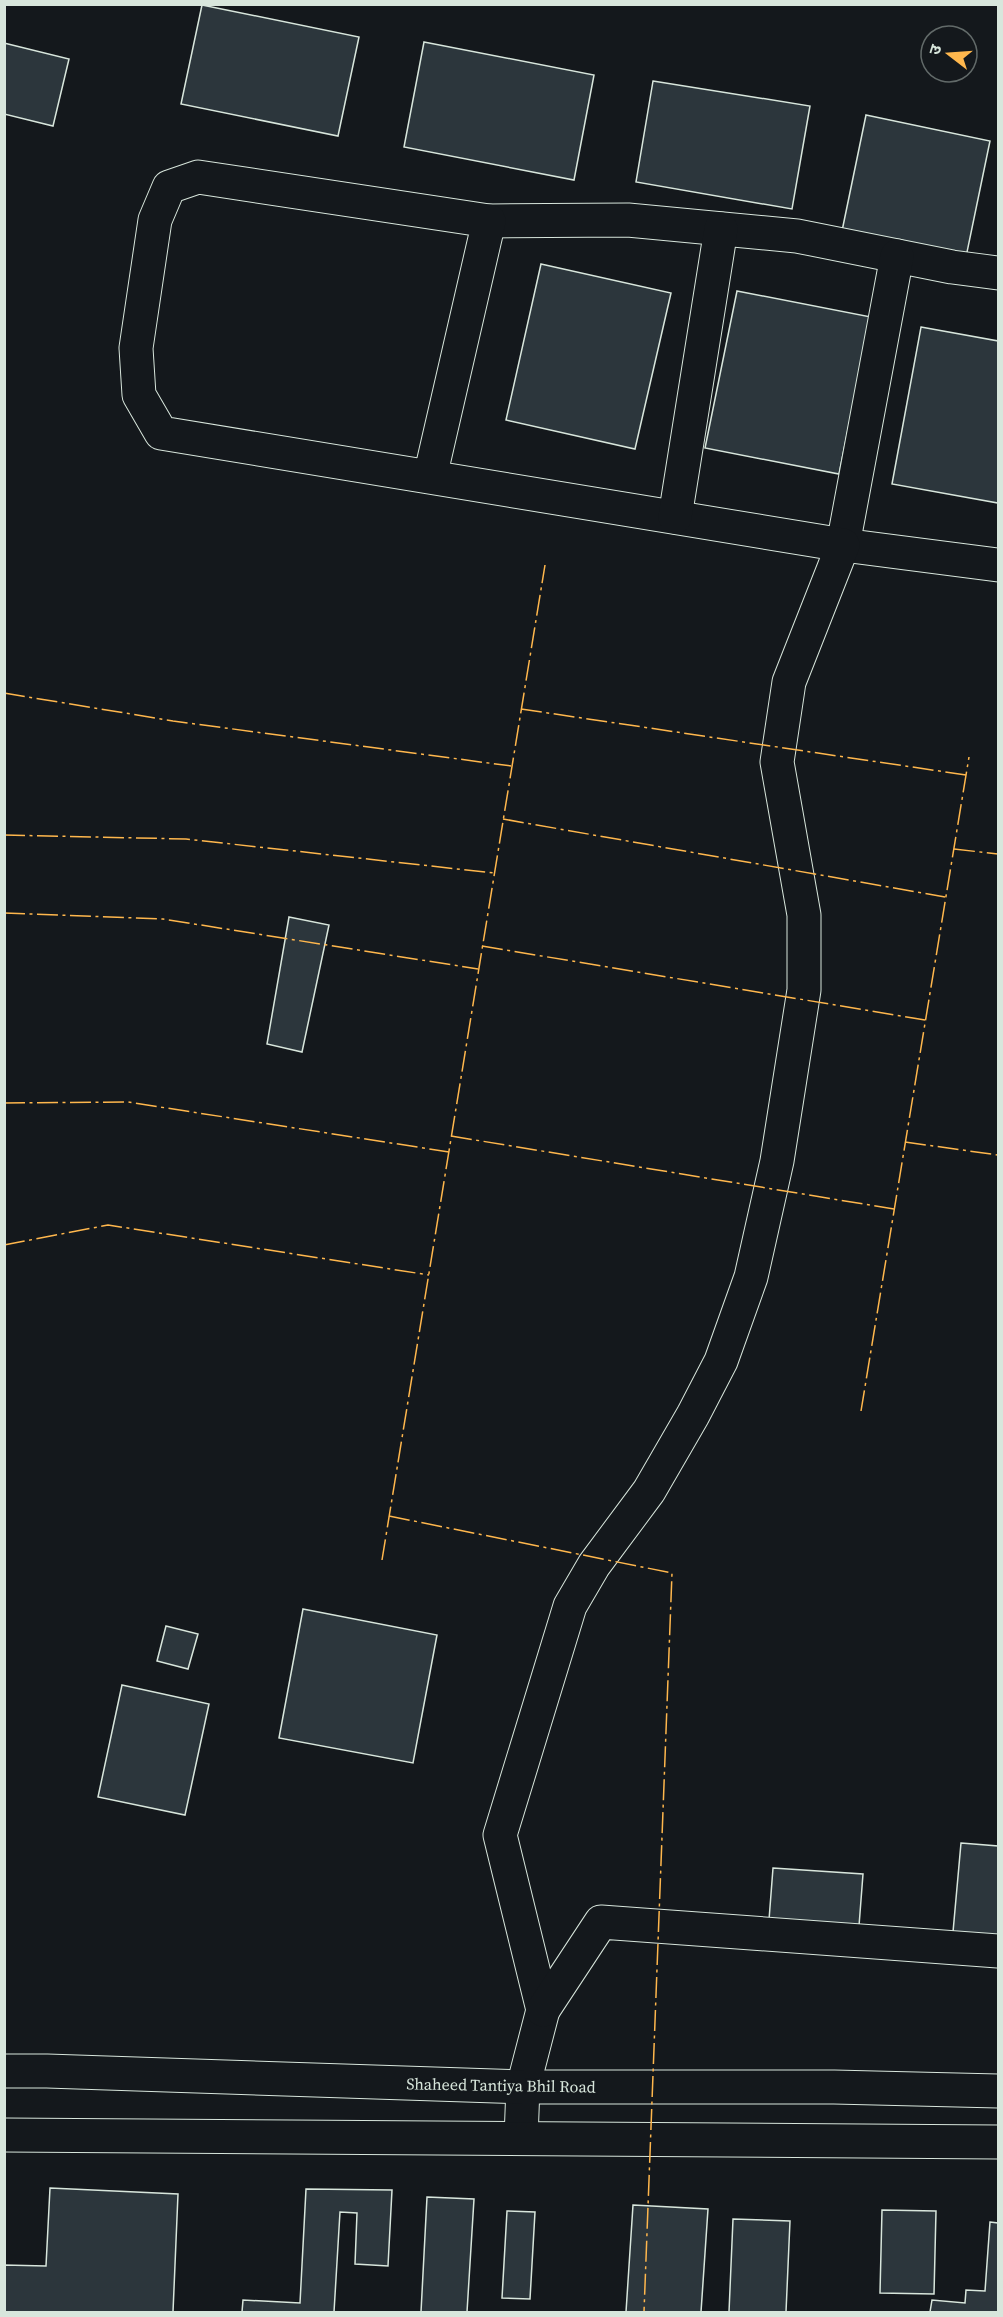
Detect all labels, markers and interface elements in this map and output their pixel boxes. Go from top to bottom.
north arrow [919,24,979,84]
text: उ [923,41,947,57]
street label: Shaheed Tantiya Bhil Road [406,2072,596,2098]

